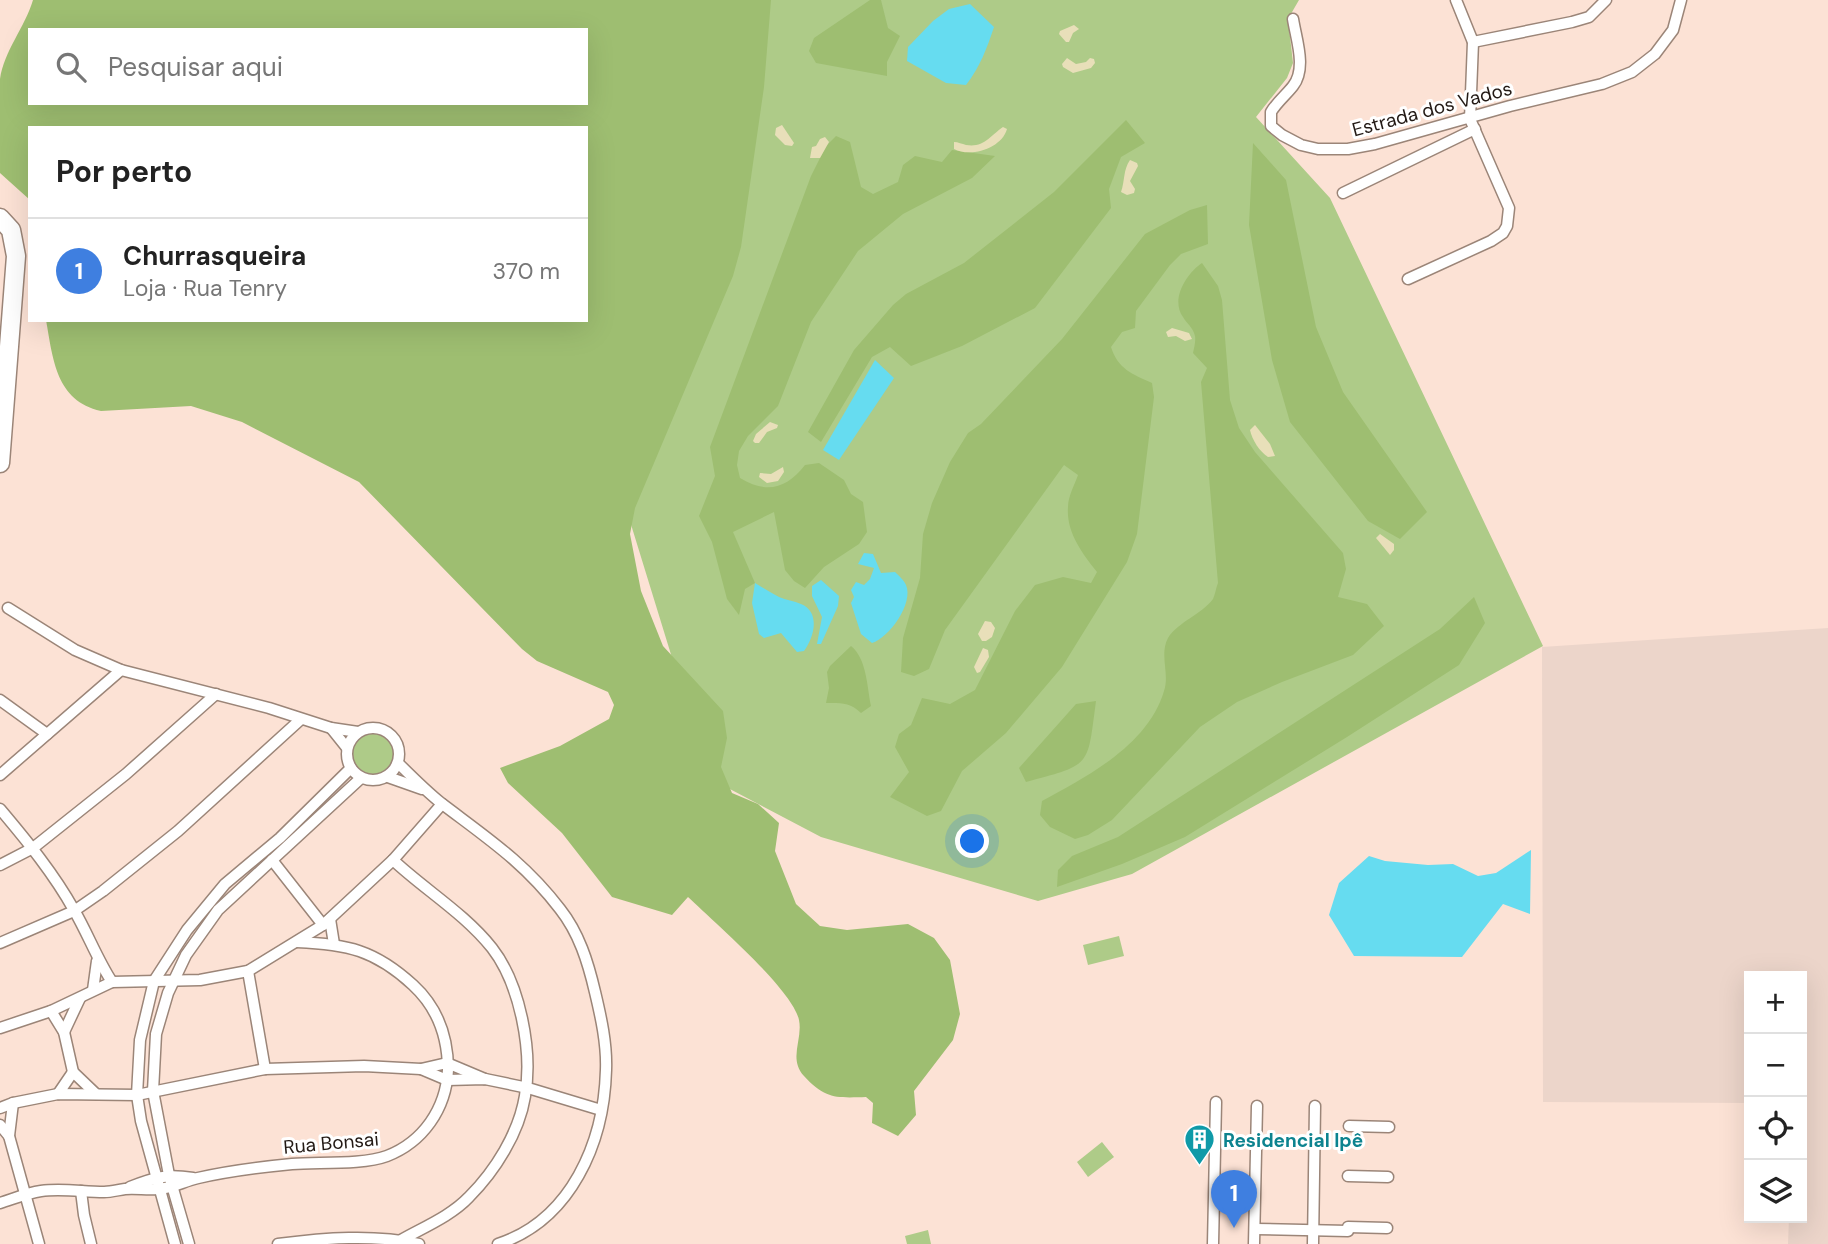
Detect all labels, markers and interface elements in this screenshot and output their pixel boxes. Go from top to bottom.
search box [28,28,588,105]
icon: search [52,48,90,86]
text: Pesquisar aqui [108,50,283,84]
street label: Estrada dos Vados [1349,76,1515,142]
text: Por perto [56,152,192,191]
text: Churrasqueira [123,239,306,273]
text: 1 [75,256,83,286]
text: 370 m [492,256,560,286]
text: Loja · Rua Tenry [123,273,287,303]
your location [955,824,989,858]
map controls [1744,971,1807,1223]
button: + [1744,971,1807,1034]
button: − [1744,1034,1807,1097]
button: locate [1744,1097,1807,1160]
building icon: Residencial Ipê [1183,1123,1217,1167]
street label: Rua Bonsai [282,1126,380,1160]
place label: Residencial Ipê [1223,1128,1363,1153]
button: layers [1744,1160,1807,1223]
pin: 1 [1211,1170,1257,1228]

